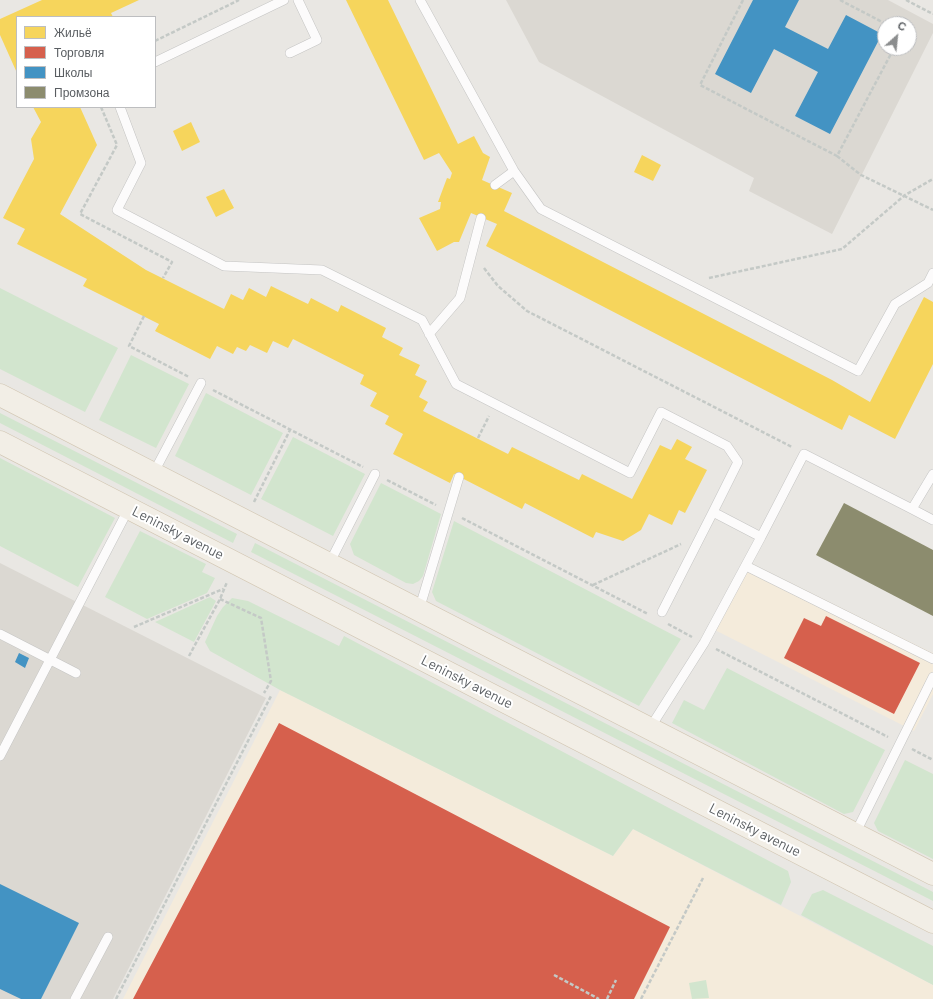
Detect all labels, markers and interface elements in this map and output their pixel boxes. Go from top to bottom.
legend [16,16,156,108]
north arrow [877,16,917,56]
text: С [896,18,909,33]
text: Жильё [54,25,92,39]
text: Торговля [54,45,104,59]
text: Школы [54,65,92,79]
text: Промзона [54,85,109,99]
street label: Leninsky avenue [129,503,227,563]
street label: Leninsky avenue [418,652,516,712]
street label: Leninsky avenue [706,800,804,860]

